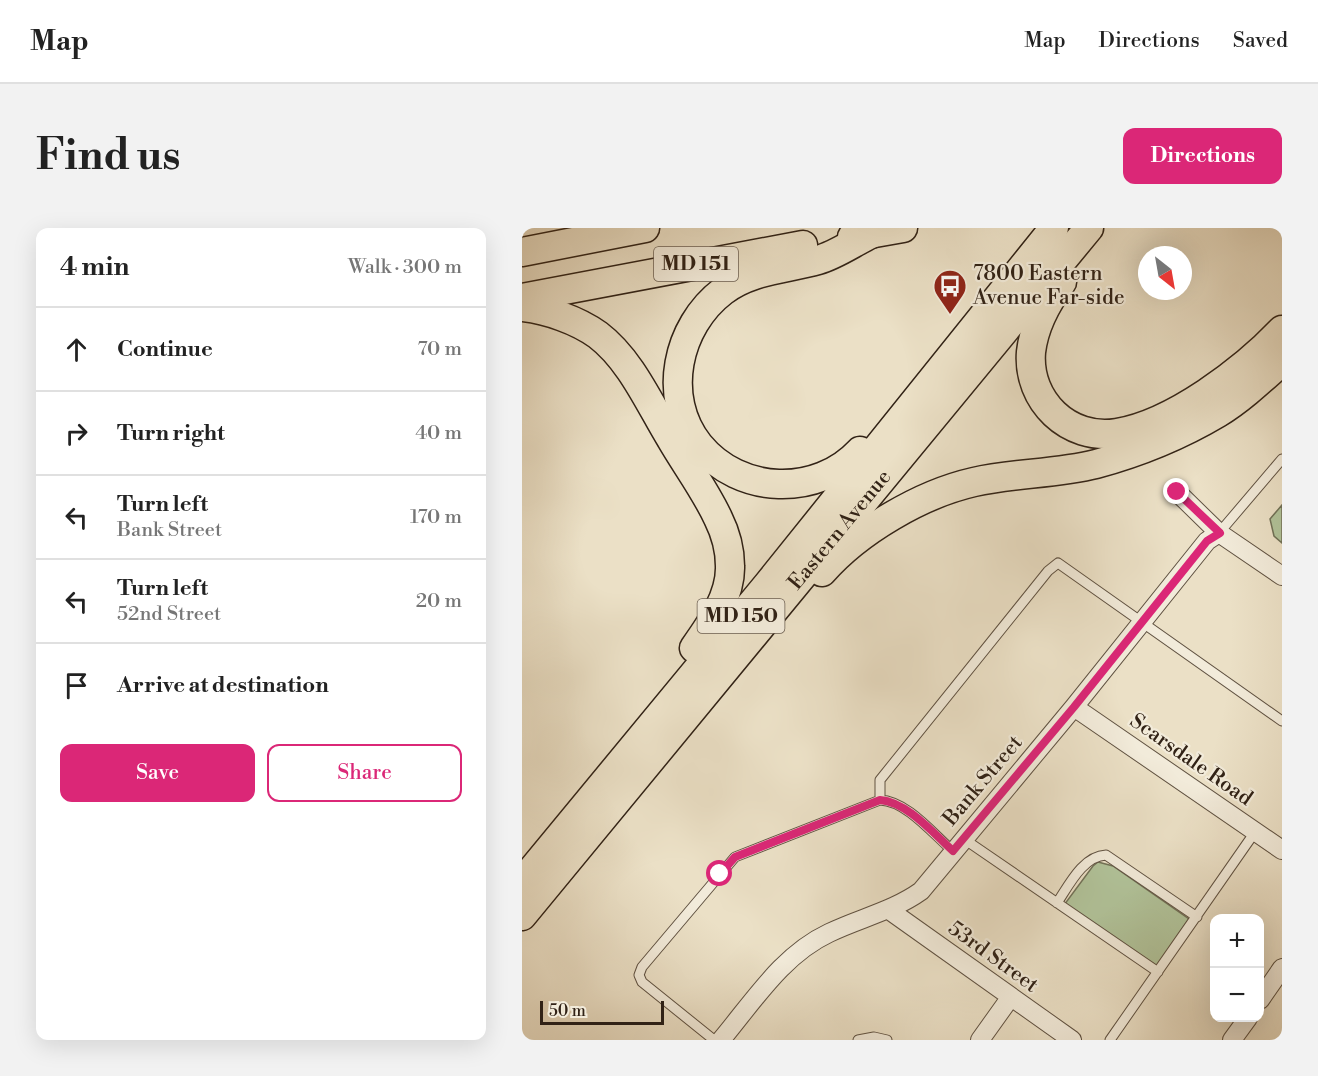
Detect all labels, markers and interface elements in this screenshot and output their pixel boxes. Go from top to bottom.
text: Map [30,24,89,59]
text: Map [1024,28,1066,54]
text: Directions [1099,28,1200,54]
text: Saved [1233,28,1288,54]
button: Directions [1123,128,1282,184]
text: Find us [36,130,180,183]
north arrow [1138,246,1192,300]
road number: MD 151 [654,247,738,281]
text: 4 min [60,251,130,283]
text: Walk · 300 m [348,255,462,280]
place label: 7800 Eastern Avenue Far-side [972,261,1125,311]
bus stop icon: 7800 Eastern Avenue Far-side [932,268,968,315]
icon: ahead [60,333,93,366]
text: Continue [117,336,213,363]
text: 70 m [418,337,462,362]
icon: right [60,417,93,450]
text: Turn right [117,420,225,447]
text: 40 m [415,421,462,446]
street label: Eastern Avenue [783,465,897,596]
route end [1163,478,1189,504]
text: Turn left [117,491,208,518]
icon: left [60,501,93,534]
text: 170 m [410,505,462,530]
text: Bank Street [117,518,222,543]
text: Turn left [117,575,208,602]
icon: left [60,585,93,618]
text: 20 m [416,589,462,614]
road number: MD 150 [698,599,784,633]
text: 52nd Street [117,602,221,627]
icon: arrive [60,669,93,702]
text: Arrive at destination [117,672,329,699]
street label: Scarsdale Road [1125,708,1257,812]
street label: Bank Street [937,730,1029,832]
button: Save [60,744,255,802]
button: Share [267,744,462,802]
route start [706,860,732,886]
map controls [1210,914,1264,1022]
button: + [1210,914,1264,968]
street label: 53rd Street [943,916,1044,999]
button: − [1210,968,1264,1022]
scale bar [540,998,664,1026]
text: 50 m [549,1001,586,1021]

